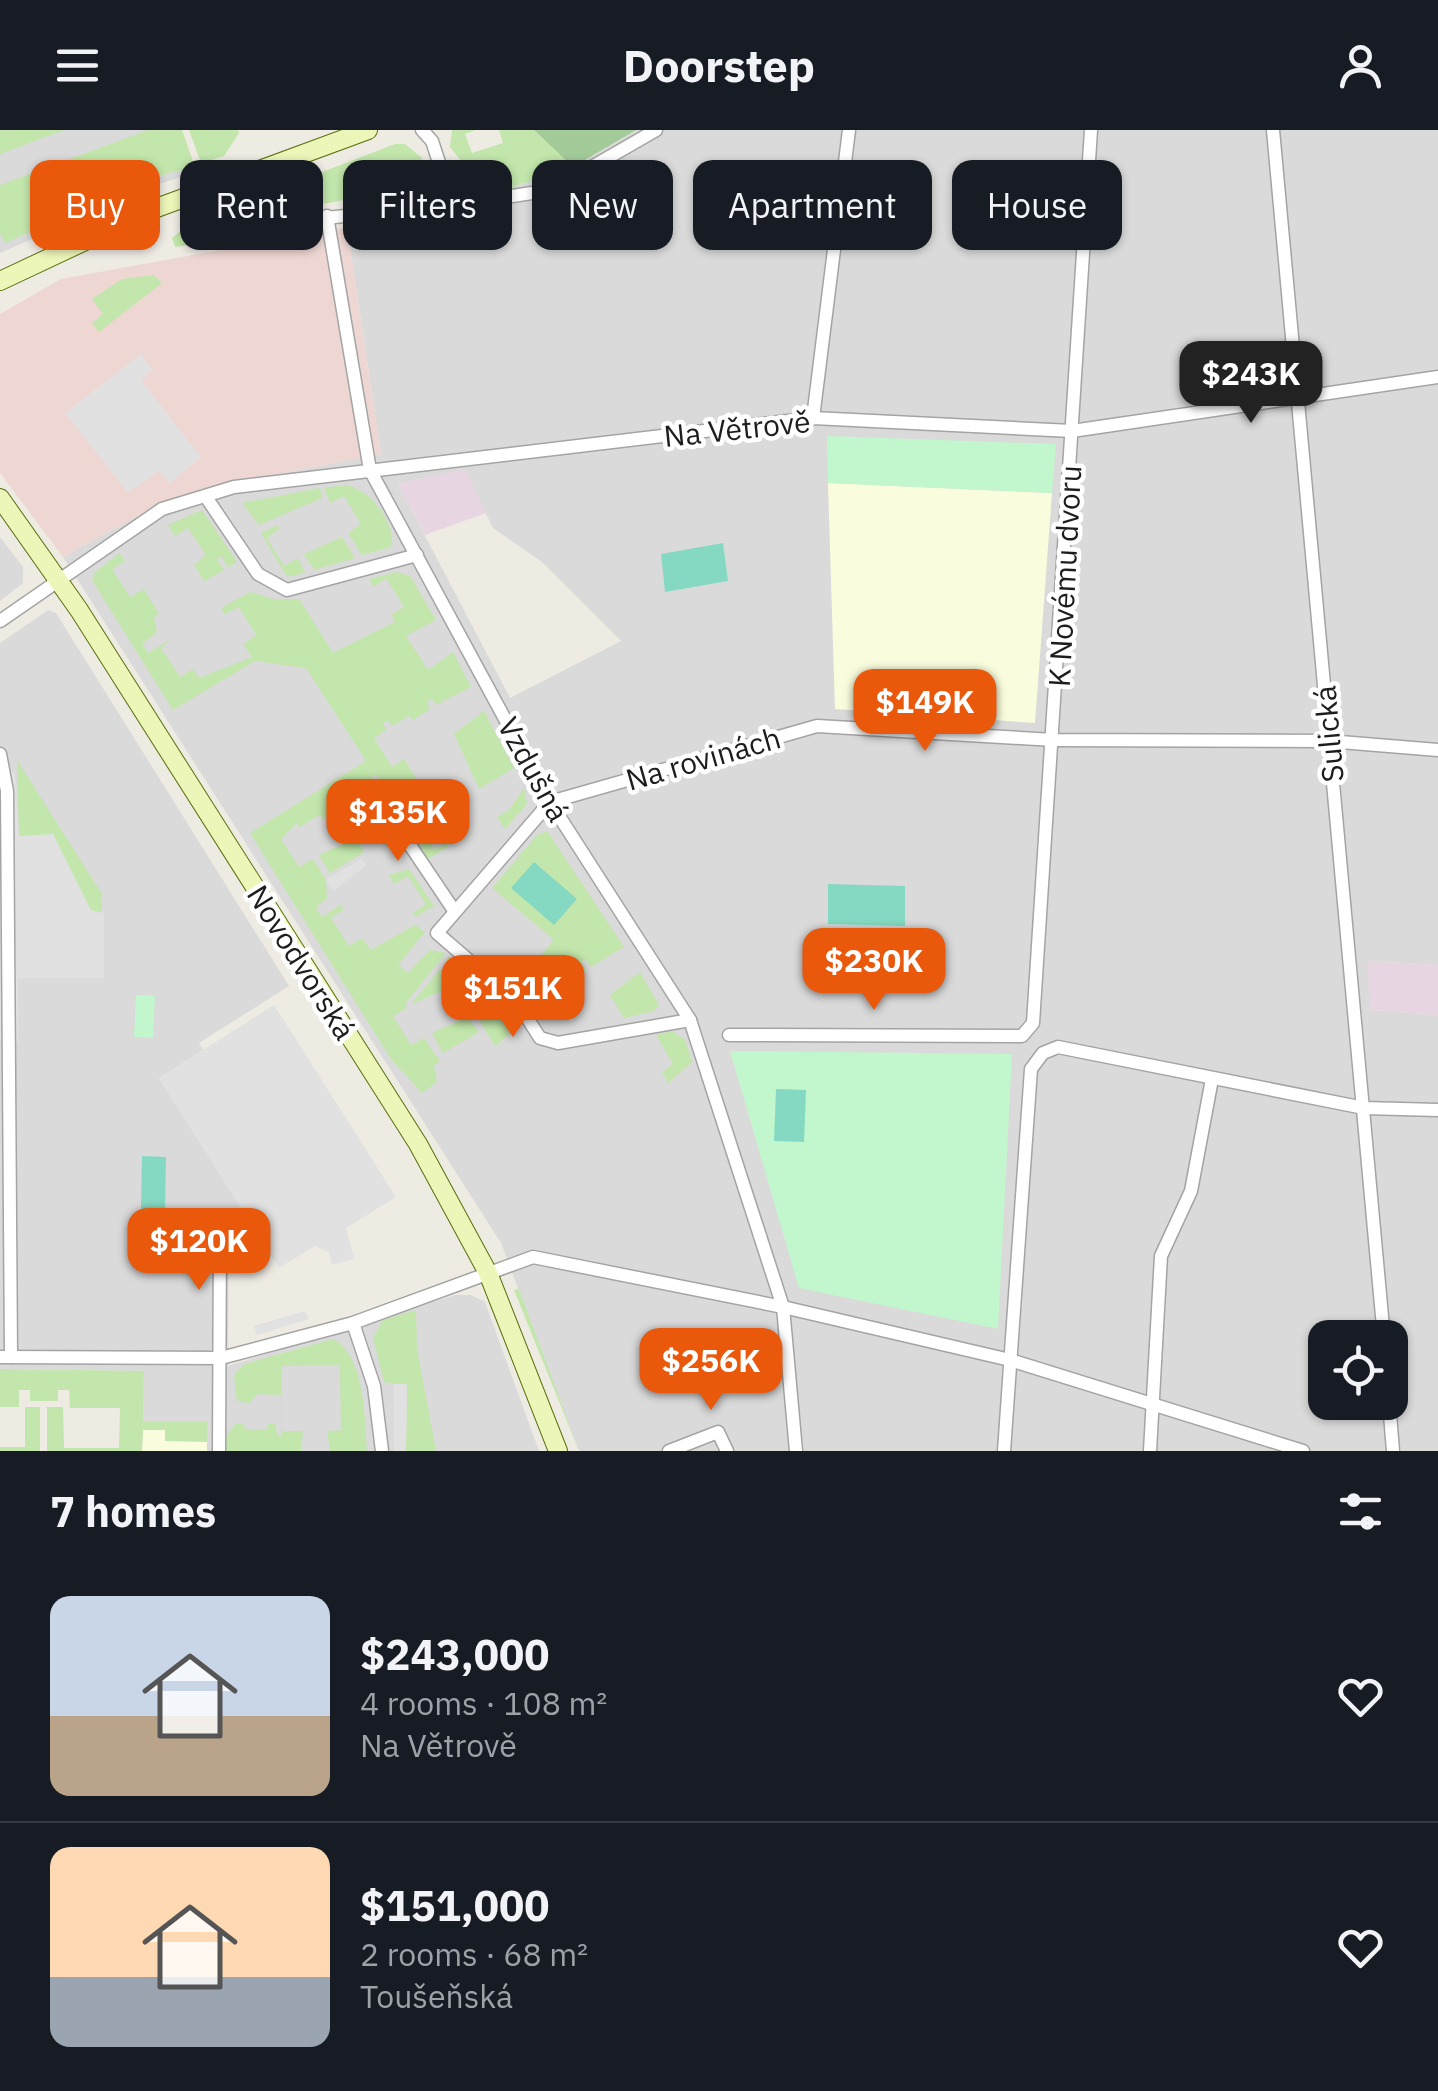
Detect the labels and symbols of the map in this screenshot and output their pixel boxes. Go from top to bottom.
pin: $243K [1181,341,1321,426]
street label: Na Větrově [662,401,812,455]
street label: K Novému dvoru [1039,464,1089,688]
pin: $149K [855,669,995,754]
street label: Sulická [1304,684,1352,784]
street label: Vzdušná [489,710,579,828]
street label: Na rovinách [621,717,785,799]
pin: $135K [328,779,468,864]
street label: Novodvorská [239,877,365,1047]
pin: $230K [804,928,944,1013]
pin: $151K [443,955,583,1040]
pin: $120K [129,1208,269,1293]
pin: $256K [641,1328,781,1413]

